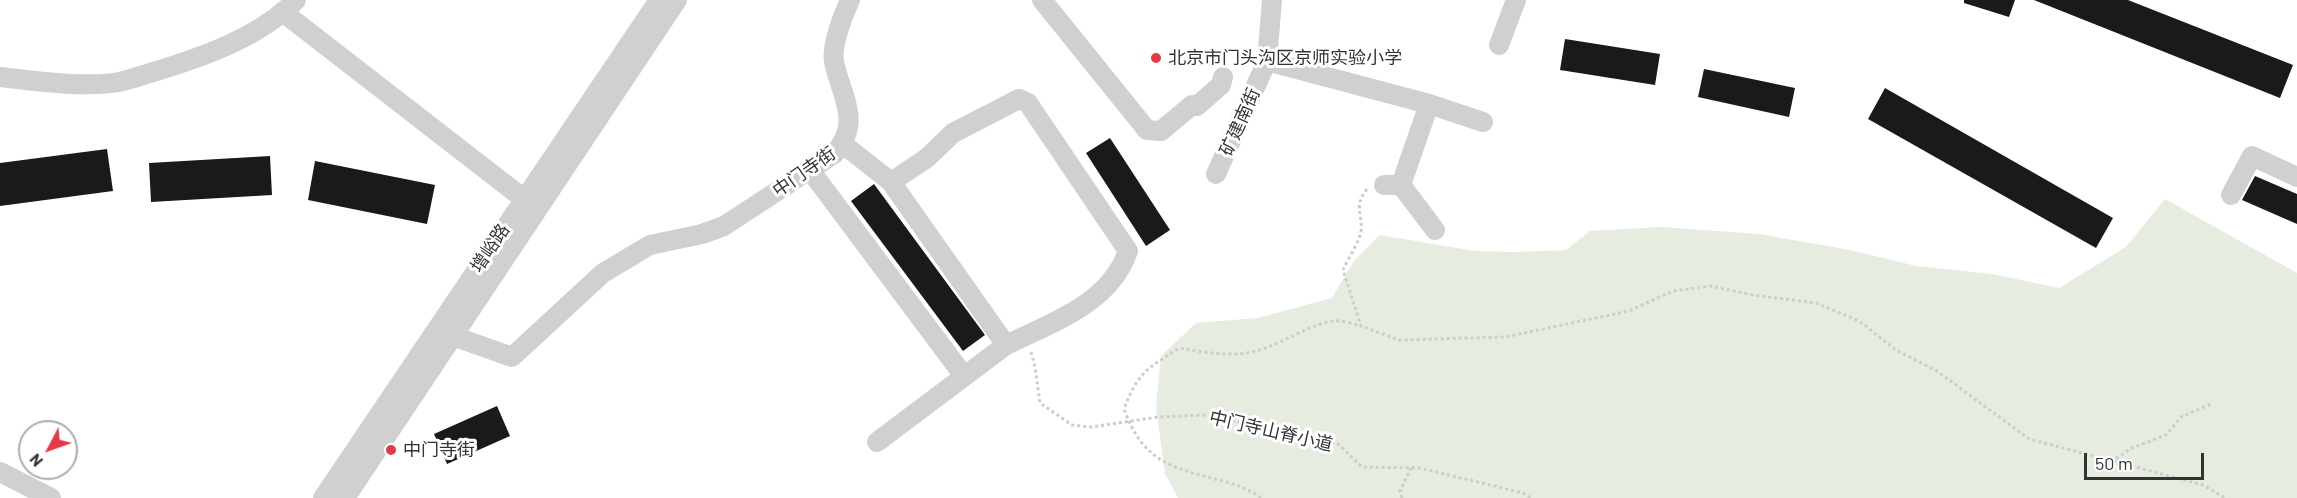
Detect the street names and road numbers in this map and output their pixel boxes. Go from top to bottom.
street label: 矿建南街 [1215,85,1265,159]
street label: 中门寺街 [768,143,840,201]
street label: 增峪路 [466,220,514,276]
street label: 中门寺山脊小道 [1207,406,1335,456]

